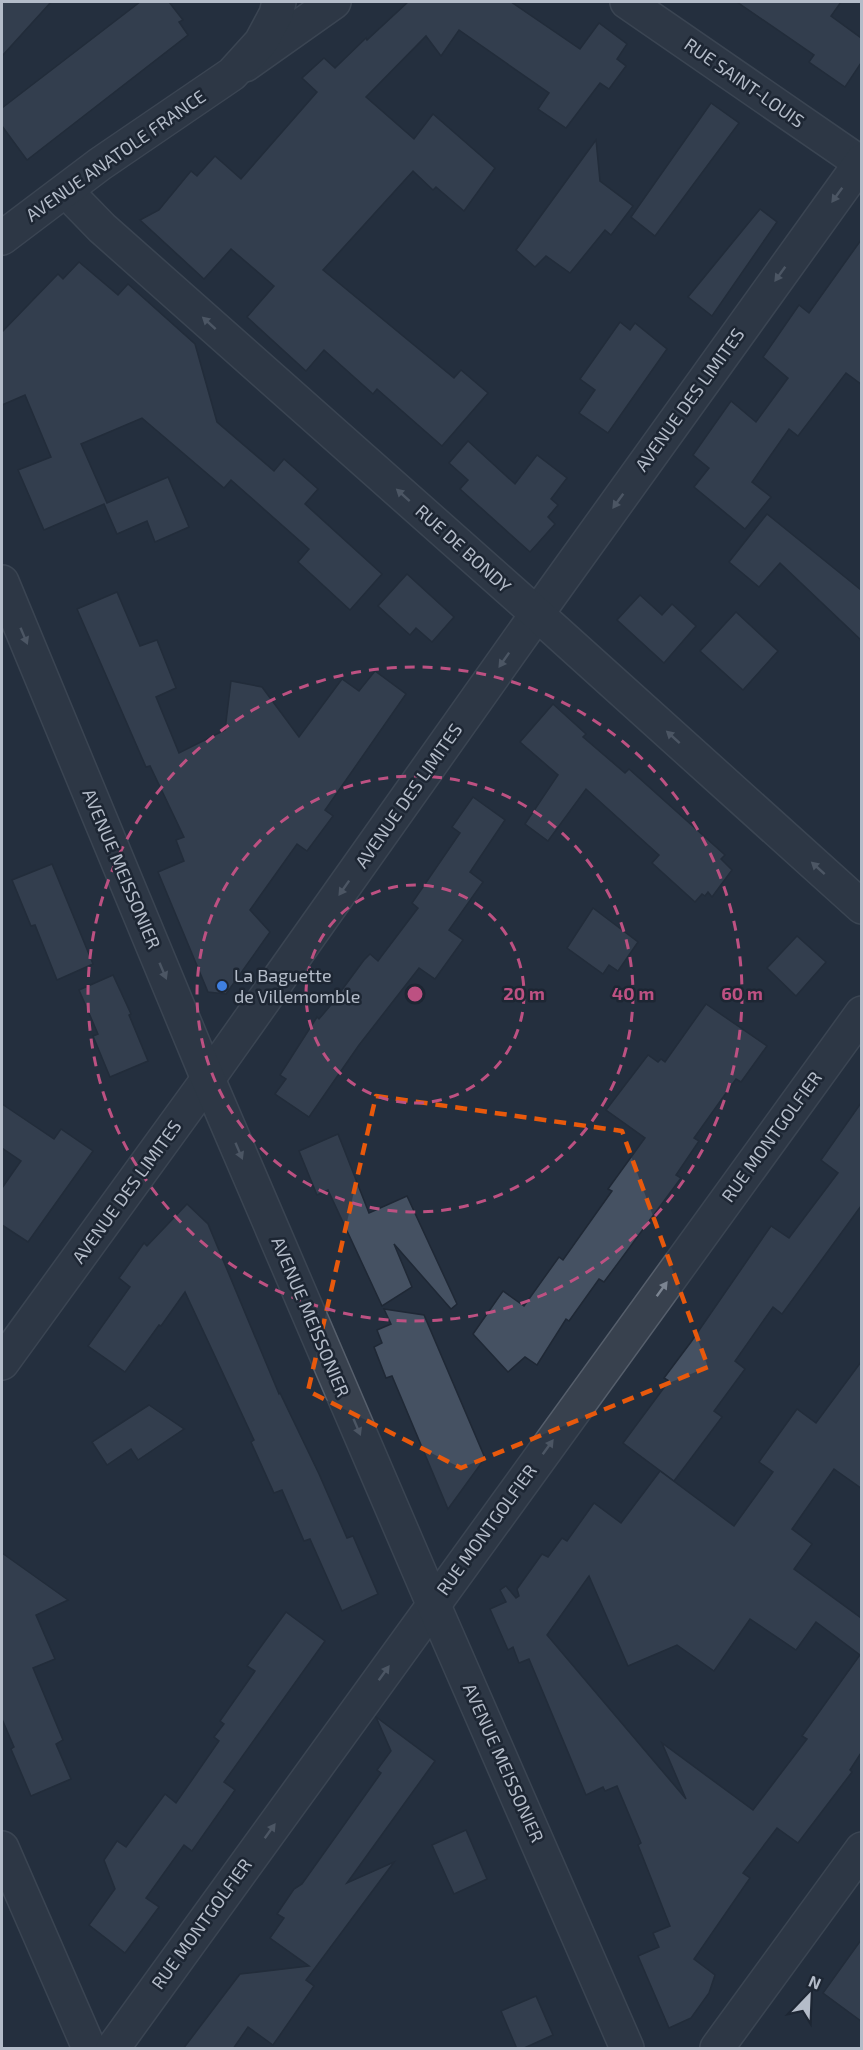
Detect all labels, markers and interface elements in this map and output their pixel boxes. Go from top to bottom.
street label: RUE SAINT-LOUIS [680,33,809,132]
street label: AVENUE ANATOLE FRANCE [21,85,210,226]
one-way arrow [831,186,843,202]
one-way arrow [774,266,786,282]
one-way arrow [201,316,216,330]
street label: AVENUE DES LIMITES [630,324,749,475]
one-way arrow [395,488,410,502]
one-way arrow [612,493,624,509]
street label: RUE DE BONDY [411,500,517,597]
one-way arrow [19,628,29,646]
one-way arrow [498,651,510,667]
street label: AVENUE DES LIMITES [350,719,466,872]
one-way arrow [666,731,681,744]
street label: AVENUE MEISSONIER [78,785,166,952]
one-way arrow [811,862,826,875]
one-way arrow [338,879,350,895]
one-way arrow [158,963,168,981]
place label: La Baguette de Villemomble [234,964,360,1007]
marker: La Baguette de Villemomble [215,979,229,993]
text: 20 m [503,982,545,1004]
text: 40 m [612,982,654,1004]
text: 60 m [721,982,763,1004]
centre of rings [405,984,425,1004]
street label: RUE MONTGOLFIER [716,1067,826,1206]
street label: AVENUE DES LIMITES [67,1116,186,1267]
one-way arrow [235,1142,244,1160]
street label: AVENUE MEISSONIER [267,1233,355,1400]
one-way arrow [656,1281,668,1297]
one-way arrow [353,1418,362,1435]
one-way arrow [541,1439,553,1454]
street label: RUE MONTGOLFIER [431,1460,541,1599]
one-way arrow [378,1665,390,1681]
street label: AVENUE MEISSONIER [459,1680,549,1846]
one-way arrow [264,1823,276,1839]
street label: RUE MONTGOLFIER [146,1854,256,1993]
north arrow [779,1966,839,2026]
text: N [806,1971,824,1993]

